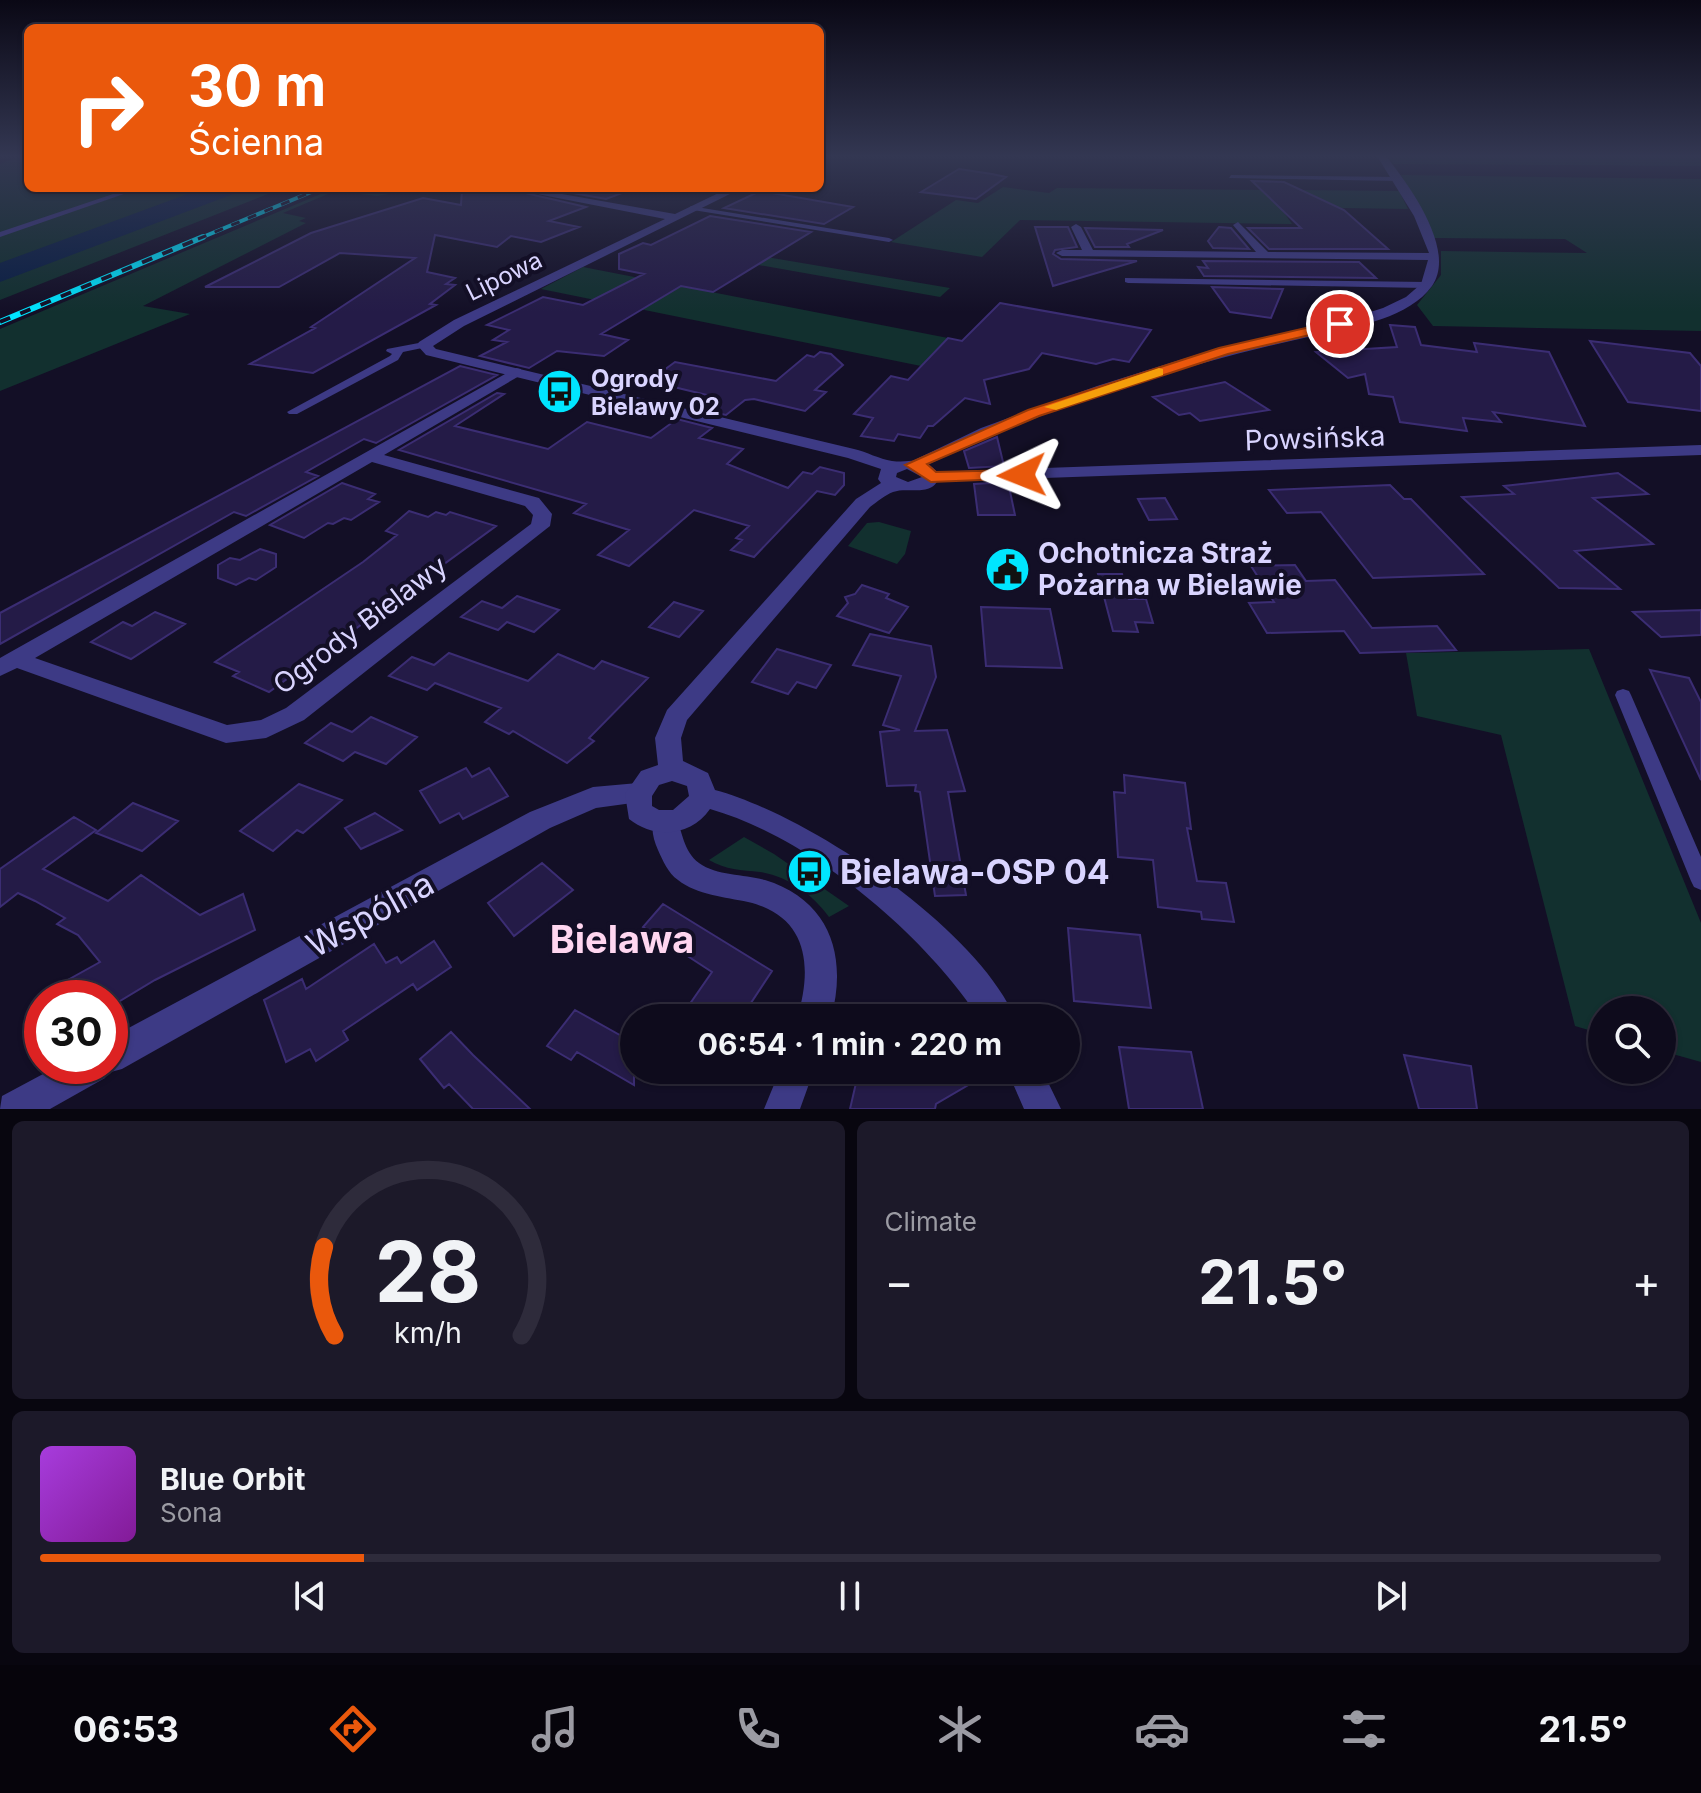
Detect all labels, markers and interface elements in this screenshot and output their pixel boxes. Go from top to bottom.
text: 30 m [188,52,326,120]
icon: right [56,56,160,160]
text: Ścienna [188,120,324,164]
street label: Lipowa [461,245,547,307]
pin [1306,290,1374,358]
icon: arrive [1318,302,1362,346]
place label: Ogrody Bielawy 02 [591,364,720,421]
bus stop icon: Ogrody Bielawy 02 [536,368,584,416]
street label: Powsińska [1244,419,1386,457]
position arrow [980,433,1064,517]
place label: Ochotnicza Straż Pożarna w Bielawie [1038,536,1302,602]
public building icon: Ochotnicza Straż Pożarna w Bielawie [983,545,1031,593]
street label: Ogrody Bielawy [266,549,454,701]
bus stop icon: Bielawa-OSP 04 [785,847,833,895]
place label: Bielawa-OSP 04 [840,851,1110,892]
street label: Wspólna [299,862,441,966]
district label: Bielawa [550,916,694,962]
speed limit sign: 30 [24,980,128,1084]
map controls [1588,996,1676,1084]
button: search [1588,996,1676,1084]
text: 06:54 · 1 min · 220 m [698,1026,1002,1062]
text: Climate [885,1206,977,1237]
text: 28 [375,1221,482,1322]
text: 21.5° [1198,1246,1347,1318]
text: − [885,1255,914,1309]
text: + [1632,1255,1661,1309]
text: km/h [394,1315,462,1350]
text: Blue Orbit [160,1461,305,1497]
text: Sona [160,1497,222,1528]
icon: previous [288,1574,332,1618]
icon: pause [828,1574,872,1618]
icon: next [1369,1574,1413,1618]
icon: directions [325,1701,381,1757]
icon: music [527,1701,583,1757]
icon: phone [730,1701,786,1757]
icon: climate [932,1701,988,1757]
icon: car [1134,1701,1190,1757]
icon: filters [1336,1701,1392,1757]
text: 06:53 [73,1707,179,1751]
text: 21.5° [1538,1707,1628,1751]

